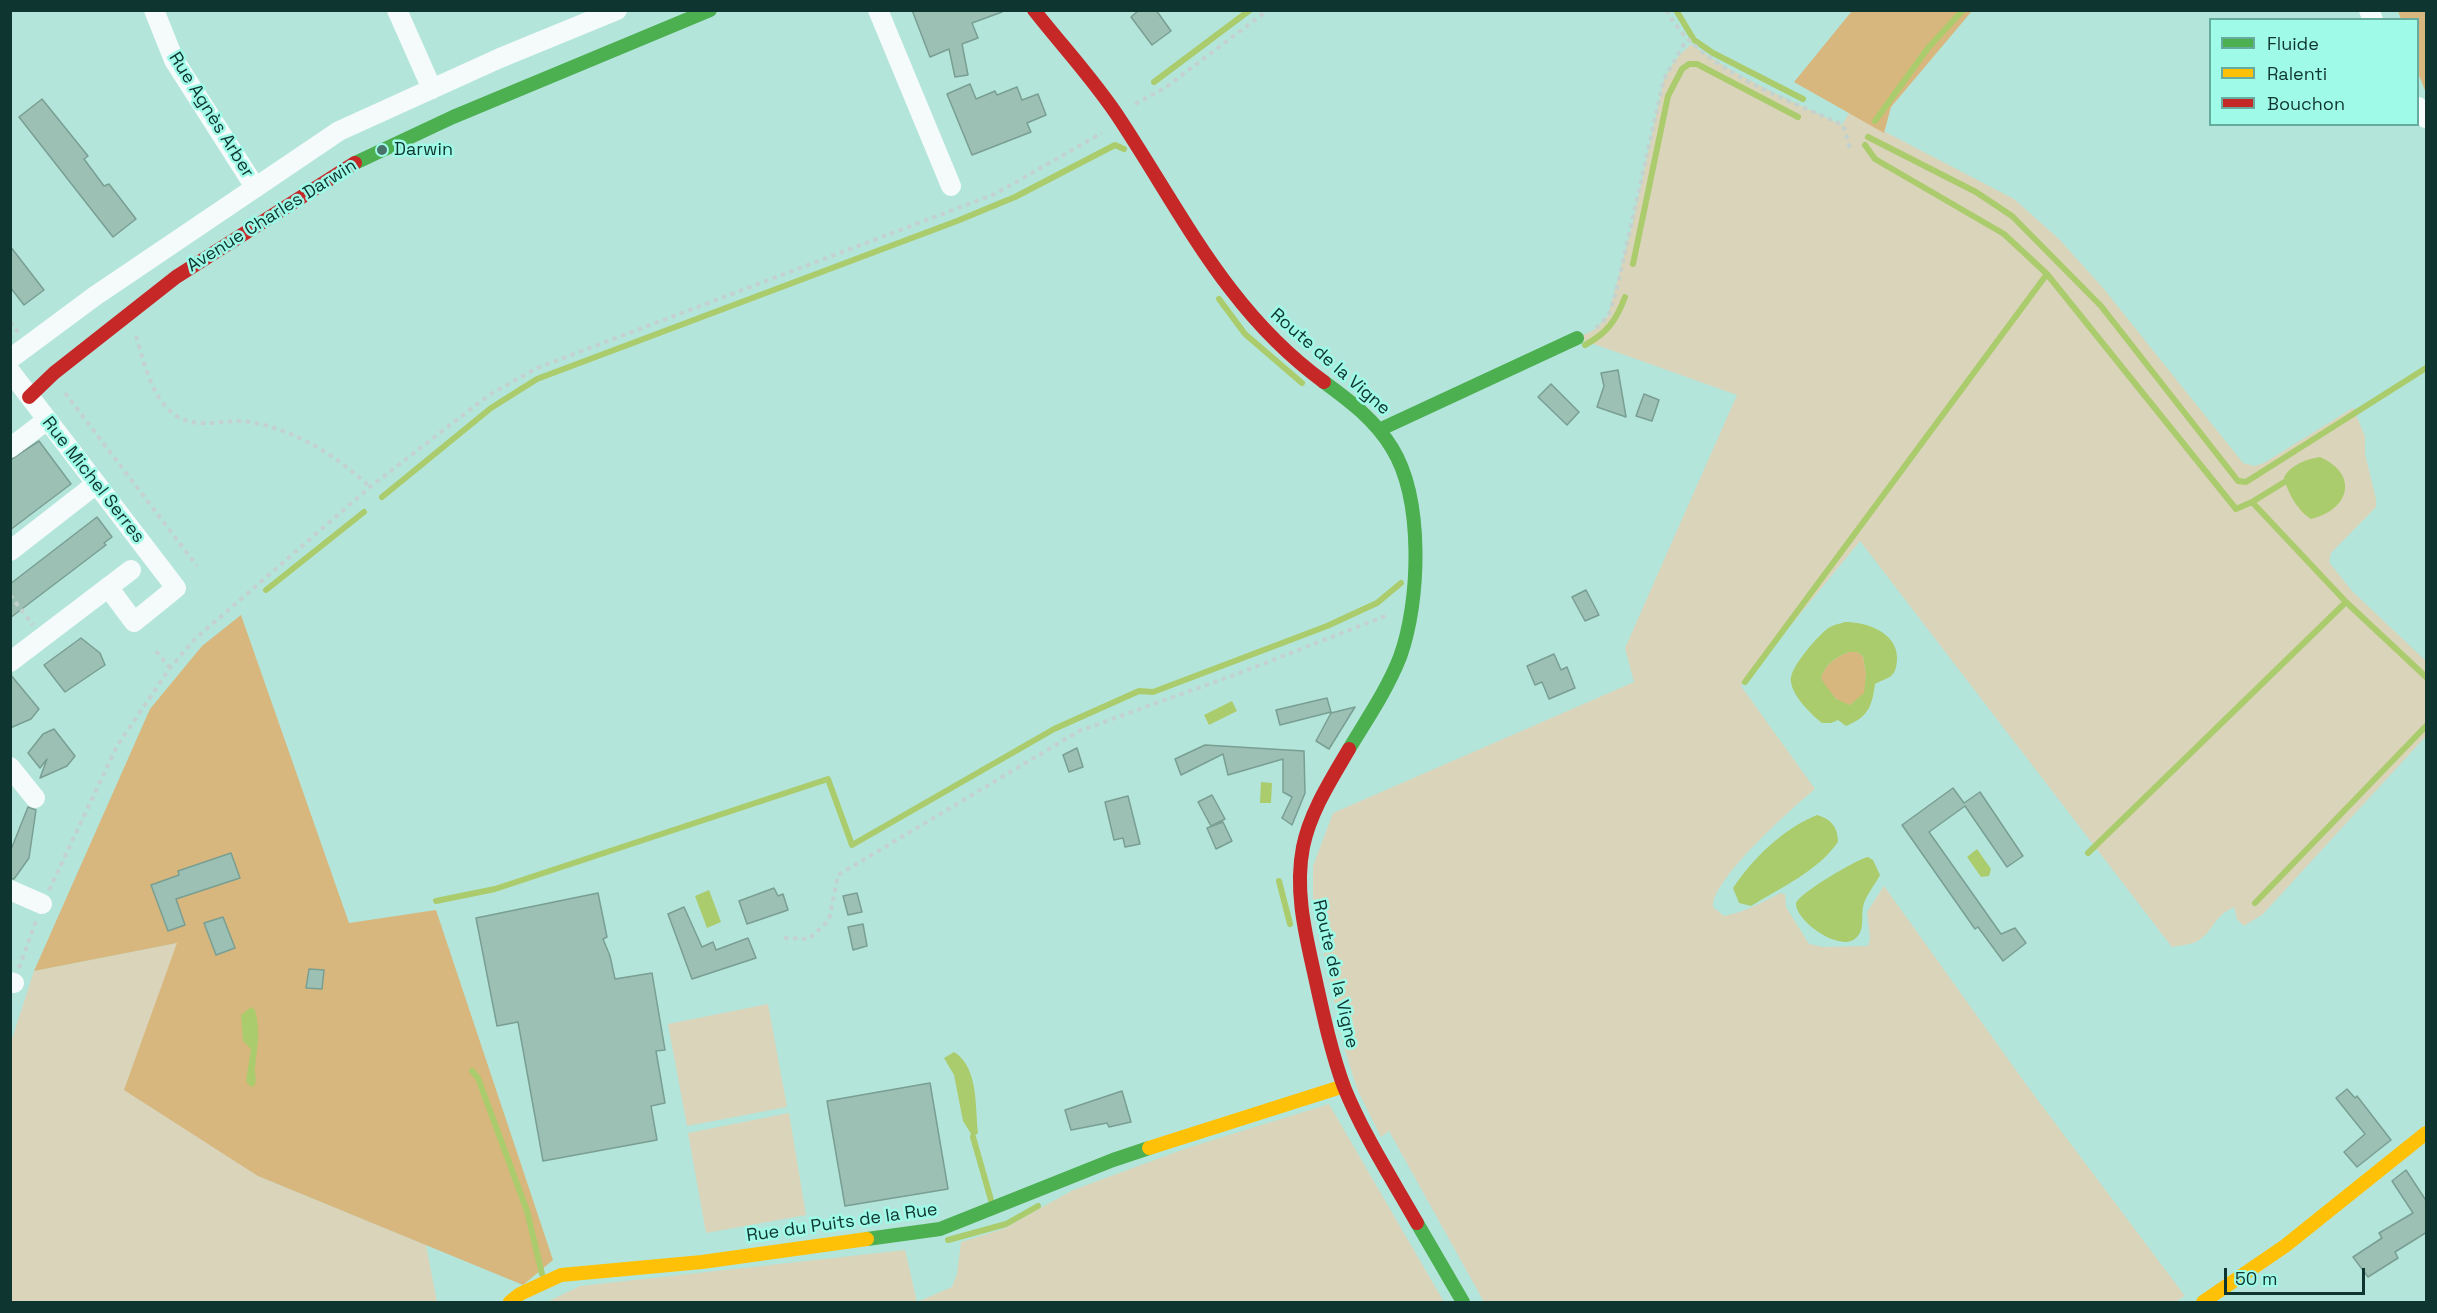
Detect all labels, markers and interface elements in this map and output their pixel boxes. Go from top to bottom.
legend [2209,18,2419,126]
text: Fluide [2267,32,2319,55]
street label: Rue Agnès Arber [164,48,258,182]
text: Ralenti [2267,62,2327,85]
text: Bouchon [2267,92,2345,115]
place label: Darwin [394,139,453,161]
marker: Darwin [375,143,389,157]
street label: Avenue Charles Darwin [183,155,361,277]
street label: Route de la Vigne [1266,304,1394,420]
street label: Rue Michel Serres [37,413,149,547]
street label: Route de la Vigne [1307,898,1363,1050]
street label: Rue du Puits de la Rue [745,1199,939,1247]
scale bar [2227,1256,2368,1294]
text: 50 m [2235,1267,2277,1290]

